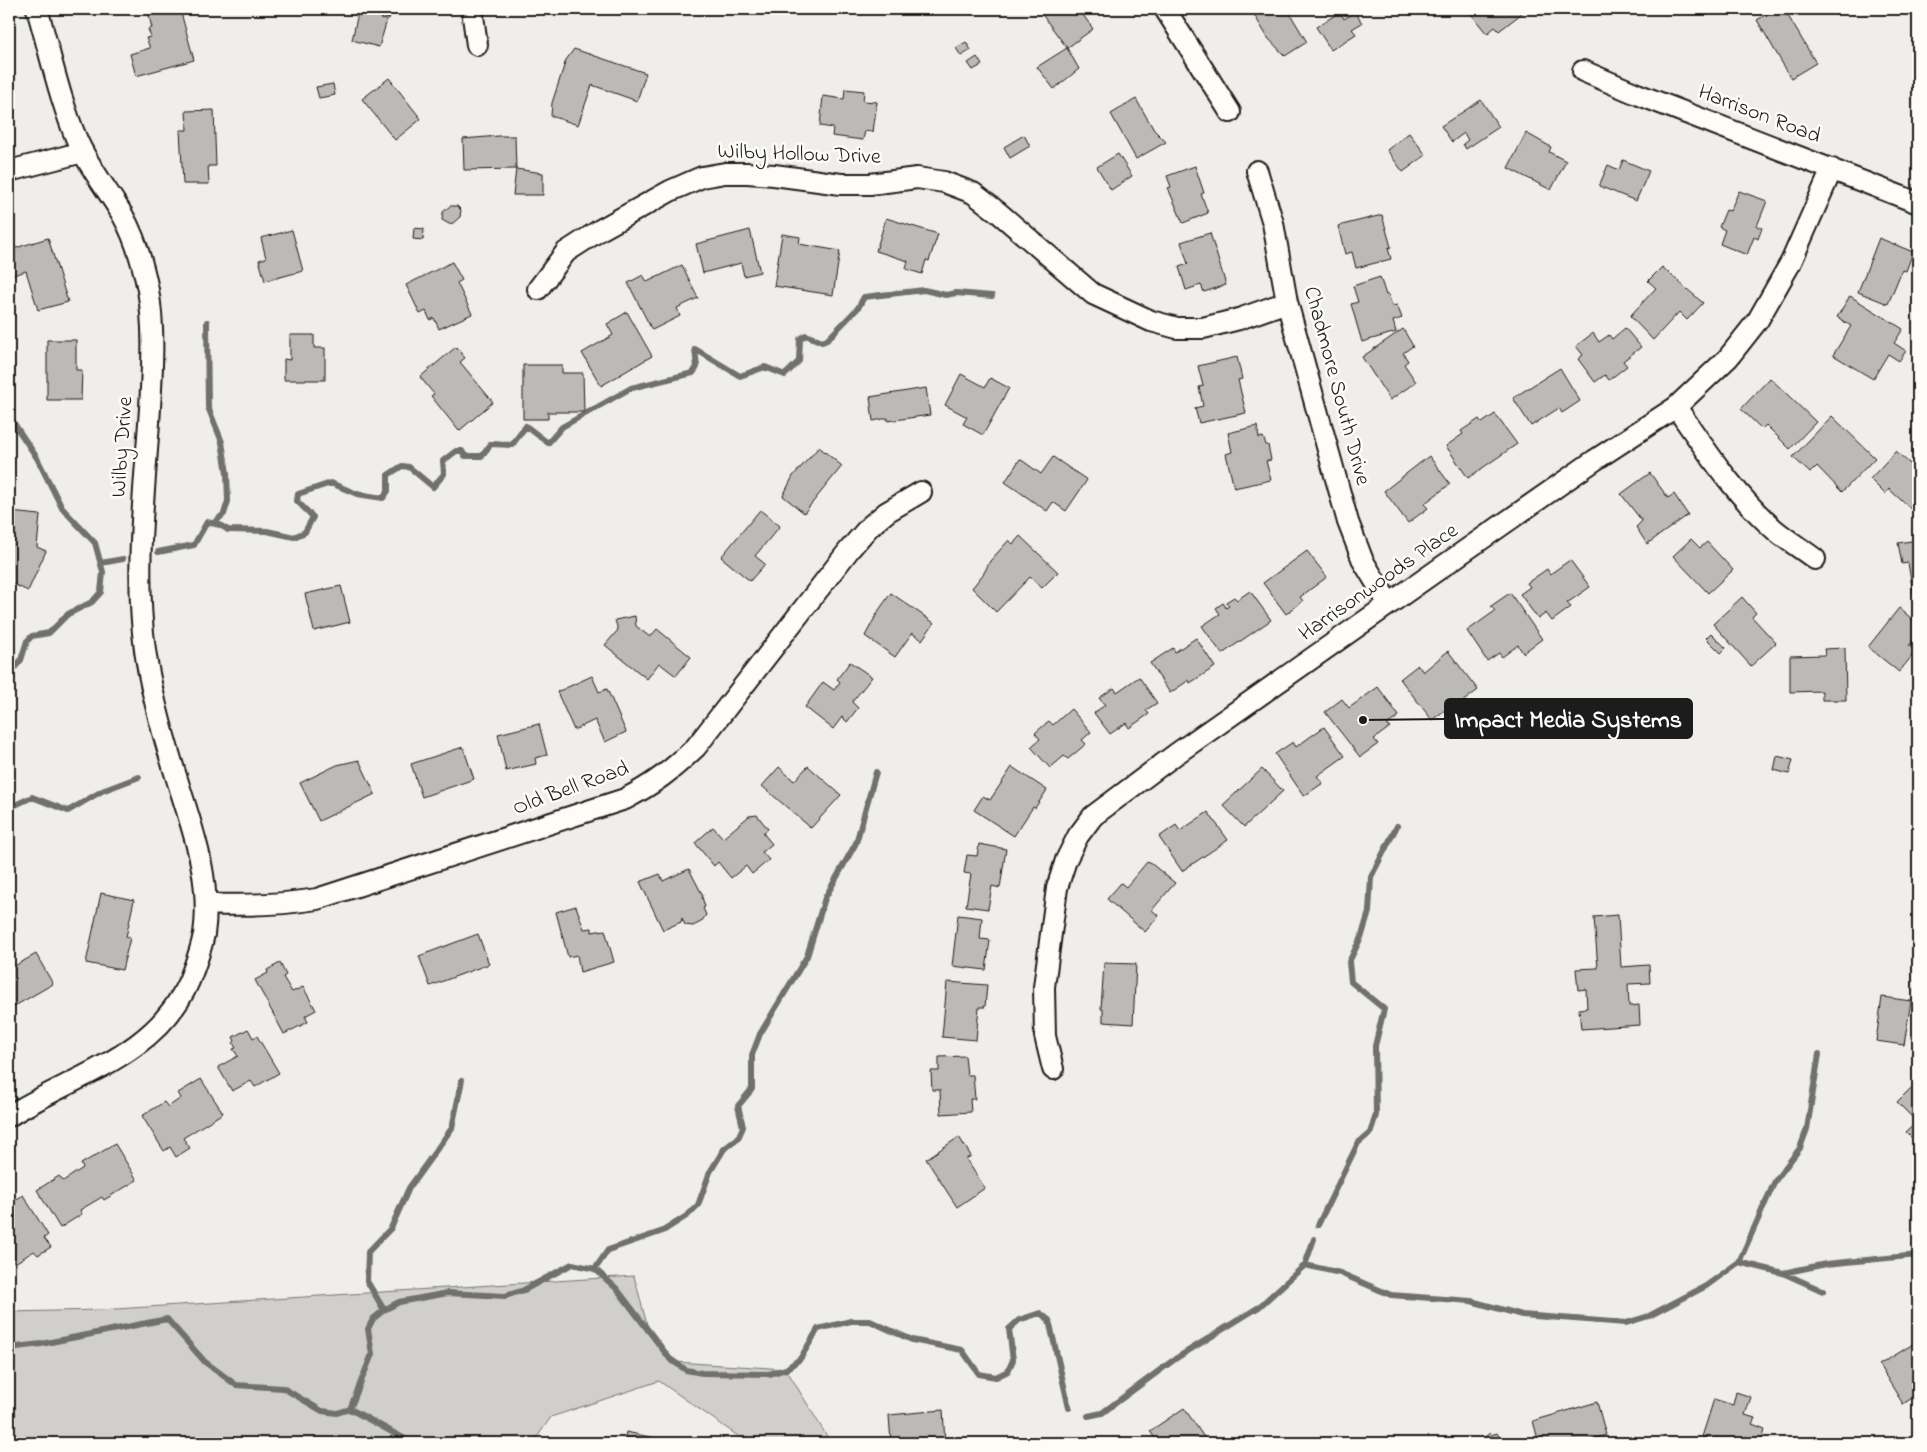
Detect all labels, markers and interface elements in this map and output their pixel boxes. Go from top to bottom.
street label: Harrison Road [1693,77,1825,153]
street label: Wilby Hollow Drive [717,136,881,175]
street label: Chadmore South Drive [1294,283,1378,489]
street label: Wilby Drive [104,395,143,499]
street label: Harrisonwoods Place [1293,516,1466,650]
callout: Impact Media Systems [1445,699,1692,738]
text: Impact Media Systems [1454,704,1682,740]
street label: Old Bell Road [508,753,634,825]

